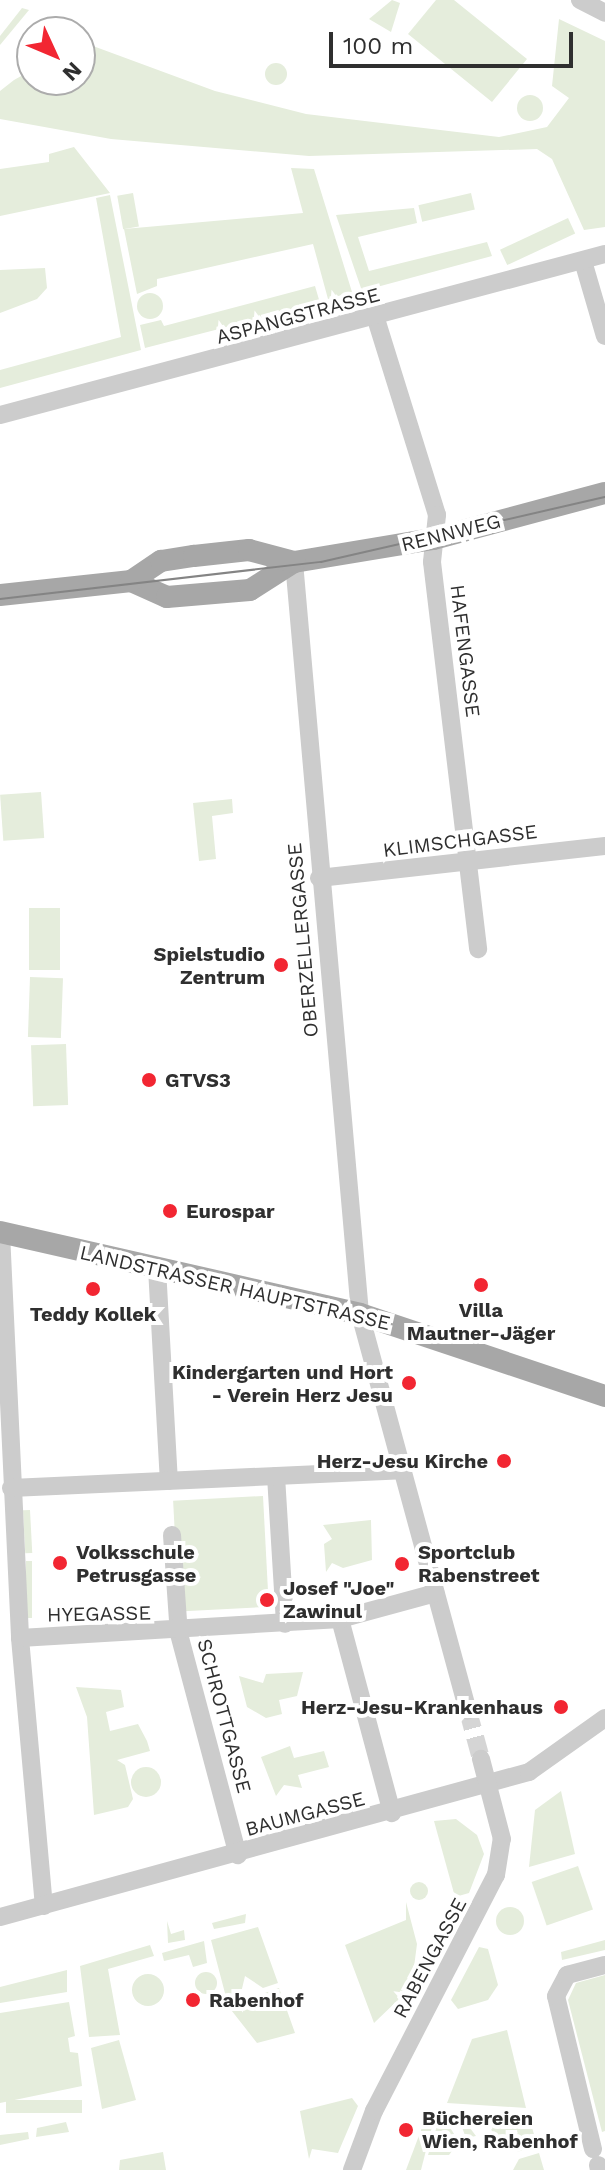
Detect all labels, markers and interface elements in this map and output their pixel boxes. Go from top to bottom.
north arrow [16,16,96,96]
scale bar [333,16,577,66]
text: 100 m [343,32,413,60]
text: N [58,57,87,86]
street label: ASPANGSTRASSE [214,283,382,349]
street label: RENNWEG [399,509,503,557]
street label: HAFENGASSE [445,583,485,719]
street label: KLIMSCHGASSE [382,820,538,862]
street label: OBERZELLERGASSE [283,842,323,1038]
place label: Spielstudio Zentrum [154,942,265,989]
marker: Spielstudio Zentrum [272,956,290,974]
place label: GTVS3 [165,1068,231,1092]
marker: GTVS3 [140,1071,158,1089]
place label: Eurospar [186,1199,275,1223]
marker: Eurospar [161,1202,179,1220]
street label: LANDSTRASSER HAUPTSTRASSE [78,1241,392,1335]
marker: Villa Mautner-Jäger [472,1276,490,1294]
marker: Teddy Kollek [84,1280,102,1298]
place label: Villa Mautner-Jäger [407,1298,555,1345]
place label: Teddy Kollek [30,1302,156,1326]
place label: Kindergarten und Hort - Verein Herz Jesu [172,1360,393,1407]
marker: Kindergarten und Hort - Verein Herz Jesu [400,1374,418,1392]
place label: Herz-Jesu Kirche [317,1449,488,1473]
marker: Herz-Jesu Kirche [495,1452,513,1470]
place label: Volksschule Petrusgasse [76,1540,196,1587]
place label: Sportclub Rabenstreet [418,1540,540,1587]
marker: Volksschule Petrusgasse [51,1554,69,1572]
marker: Sportclub Rabenstreet [393,1555,411,1573]
place label: Josef "Joe" Zawinul [283,1576,395,1623]
marker: Josef "Joe" Zawinul [258,1591,276,1609]
street label: HYEGASSE [47,1601,151,1627]
street label: SCHROTTGASSE [192,1636,256,1796]
place label: Herz-Jesu-Krankenhaus [301,1695,543,1719]
marker: Herz-Jesu-Krankenhaus [550,1696,572,1718]
street label: BAUMGASSE [243,1787,367,1841]
street label: RABENGASSE [388,1894,472,2022]
place label: Rabenhof [209,1988,303,2012]
marker: Rabenhof [184,1991,202,2009]
place label: Büchereien Wien, Rabenhof [422,2106,578,2153]
marker: Büchereien Wien, Rabenhof [397,2121,415,2139]

